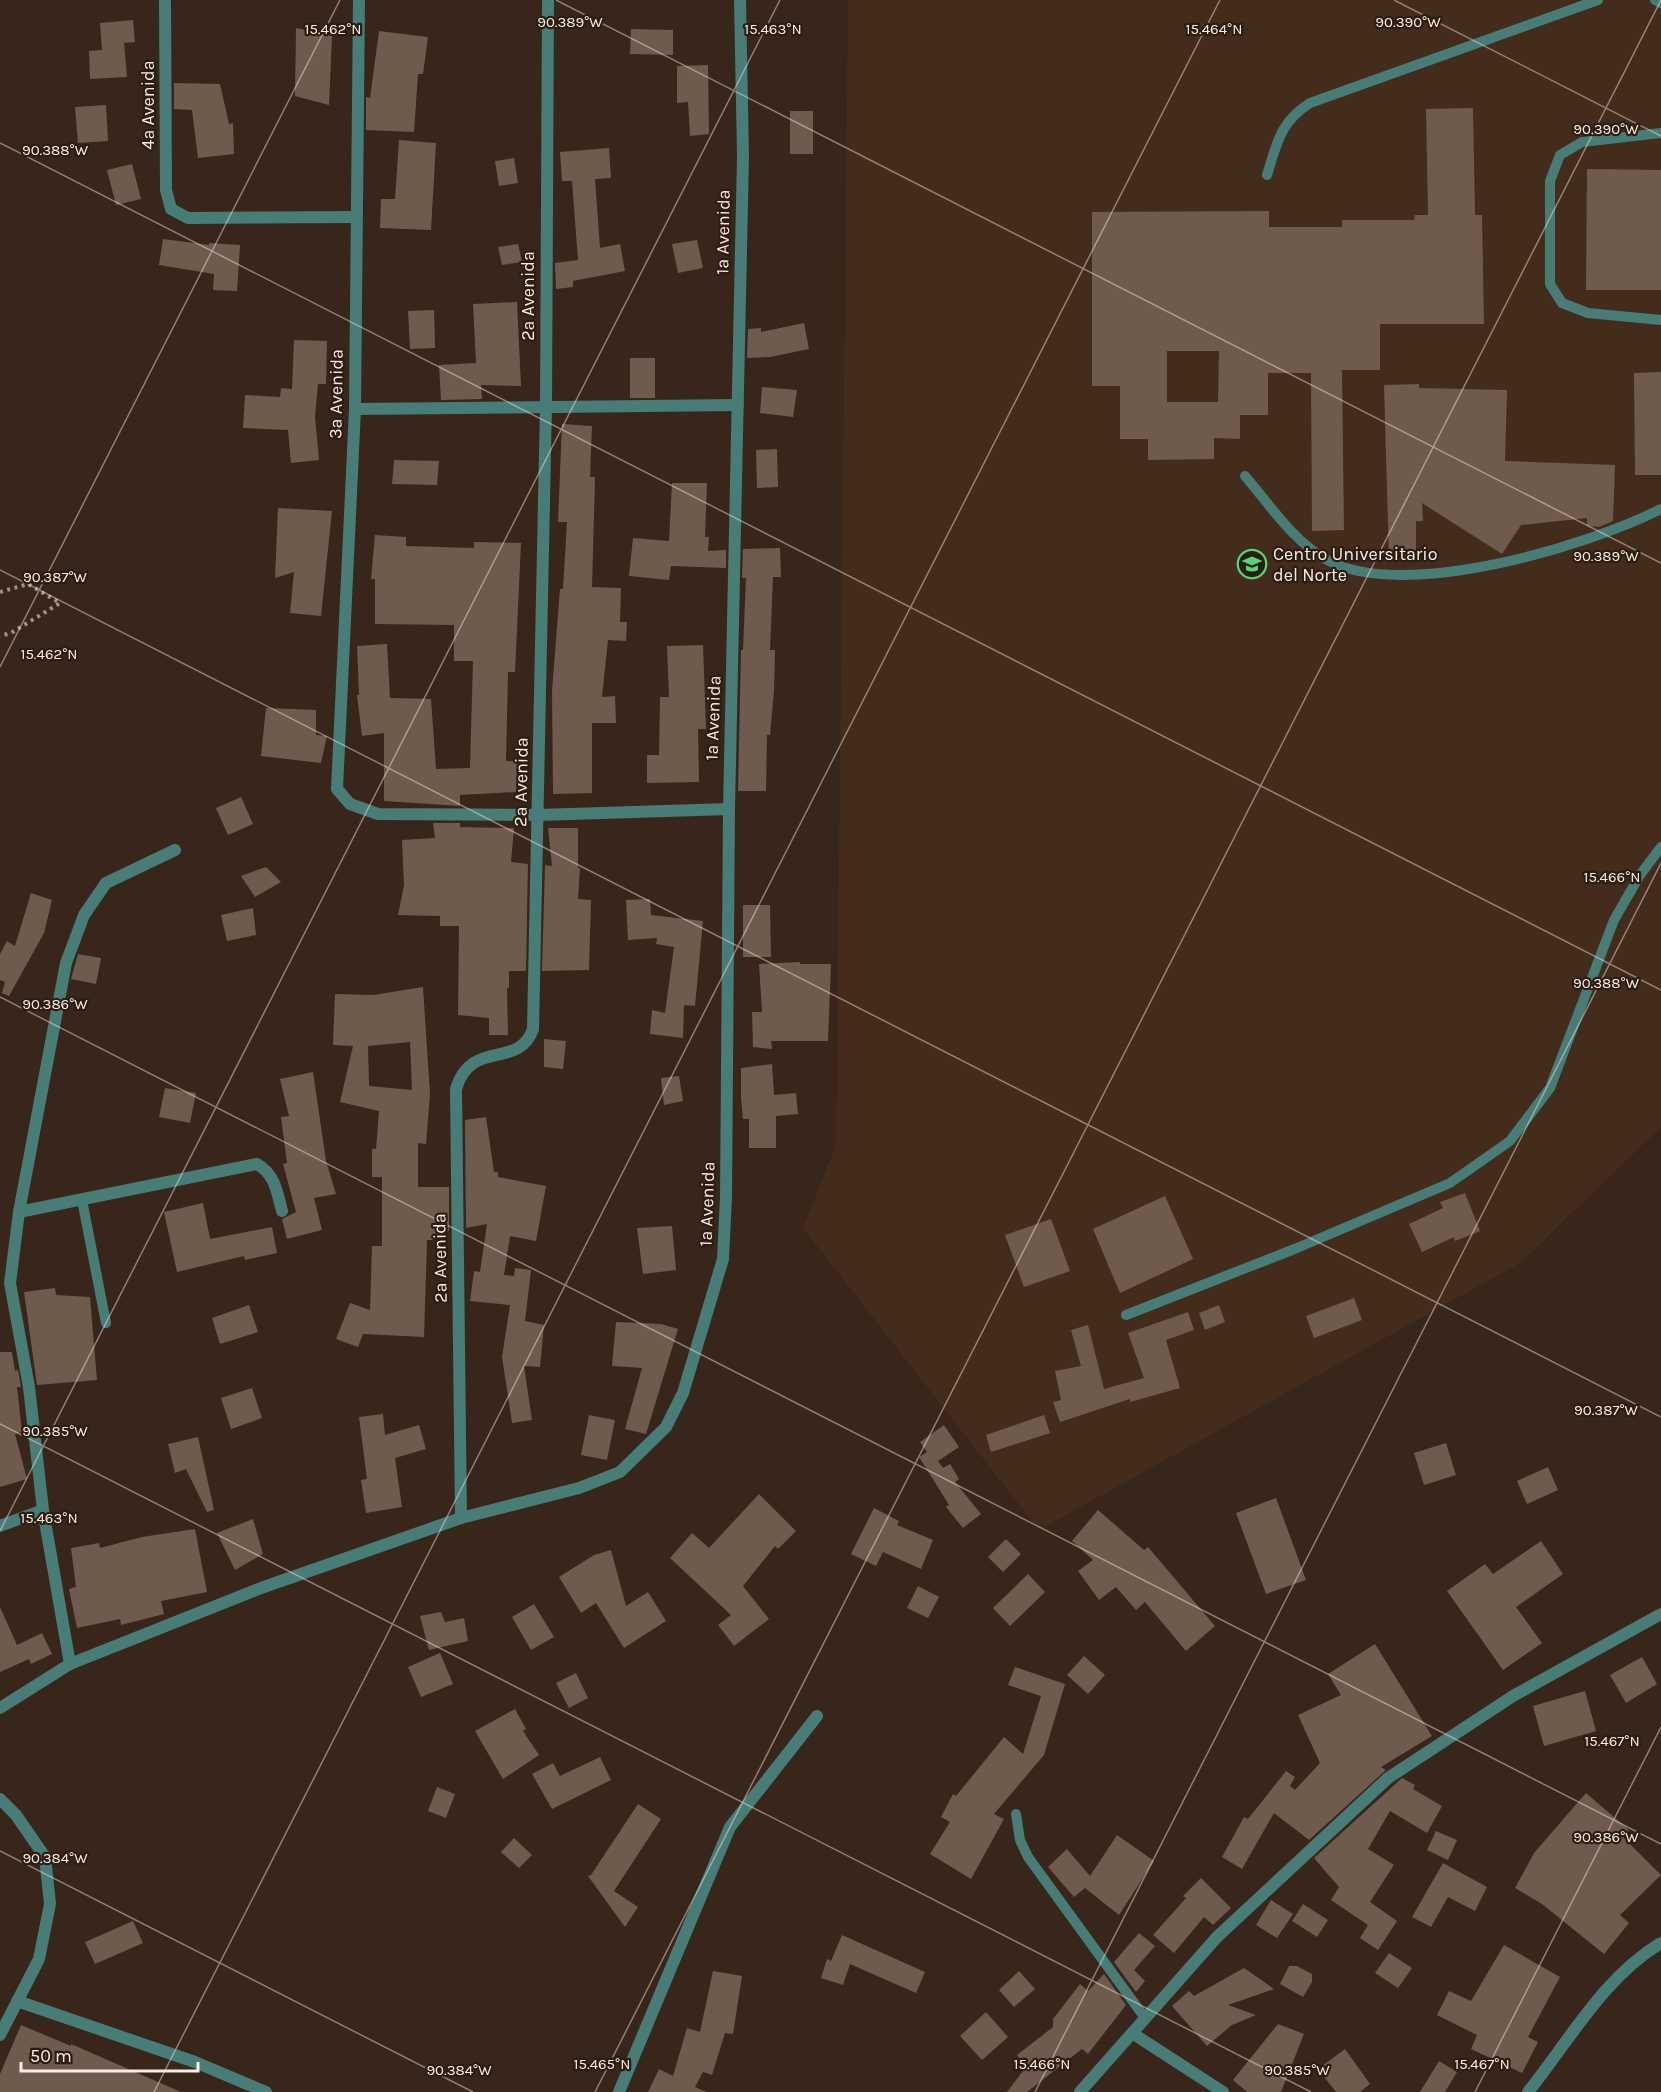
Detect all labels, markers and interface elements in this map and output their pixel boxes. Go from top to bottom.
text: 90.389°W [537,13,603,31]
text: 90.390°W [1375,13,1441,31]
text: 15.462°N [304,20,362,38]
text: 15.463°N [744,20,802,38]
text: 15.464°N [1186,20,1242,38]
street label: 4a Avenida [137,60,159,150]
text: 90.390°W [1573,120,1639,138]
text: 90.388°W [22,141,89,159]
street label: 1a Avenida [711,189,735,275]
street label: 2a Avenida [517,251,539,341]
street label: 3a Avenida [324,349,348,439]
place label: Centro Universitario del Norte [1273,543,1438,586]
text: 90.389°W [1573,547,1639,565]
school or university icon: Centro Universitario del Norte [1236,548,1268,580]
text: 90.387°W [23,568,88,586]
text: 15.462°N [20,645,78,663]
street label: 1a Avenida [701,675,725,761]
street label: 2a Avenida [509,737,533,827]
text: 15.466°N [1583,868,1641,886]
text: 90.388°W [1573,974,1640,992]
text: 90.386°W [22,995,88,1013]
street label: 1a Avenida [695,1161,719,1247]
street label: 2a Avenida [428,1213,452,1303]
text: 90.387°W [1574,1401,1639,1419]
text: 90.385°W [22,1422,88,1440]
text: 15.463°N [20,1509,78,1527]
text: 15.467°N [1584,1732,1640,1750]
text: 90.386°W [1573,1828,1639,1846]
text: 90.384°W [22,1849,88,1867]
scale bar [21,2035,198,2073]
text: 50 m [30,2045,72,2067]
text: 15.465°N [574,2055,630,2073]
text: 15.466°N [1013,2055,1071,2073]
text: 15.467°N [1454,2055,1510,2073]
text: 90.384°W [426,2061,492,2079]
text: 90.385°W [1264,2061,1330,2079]

